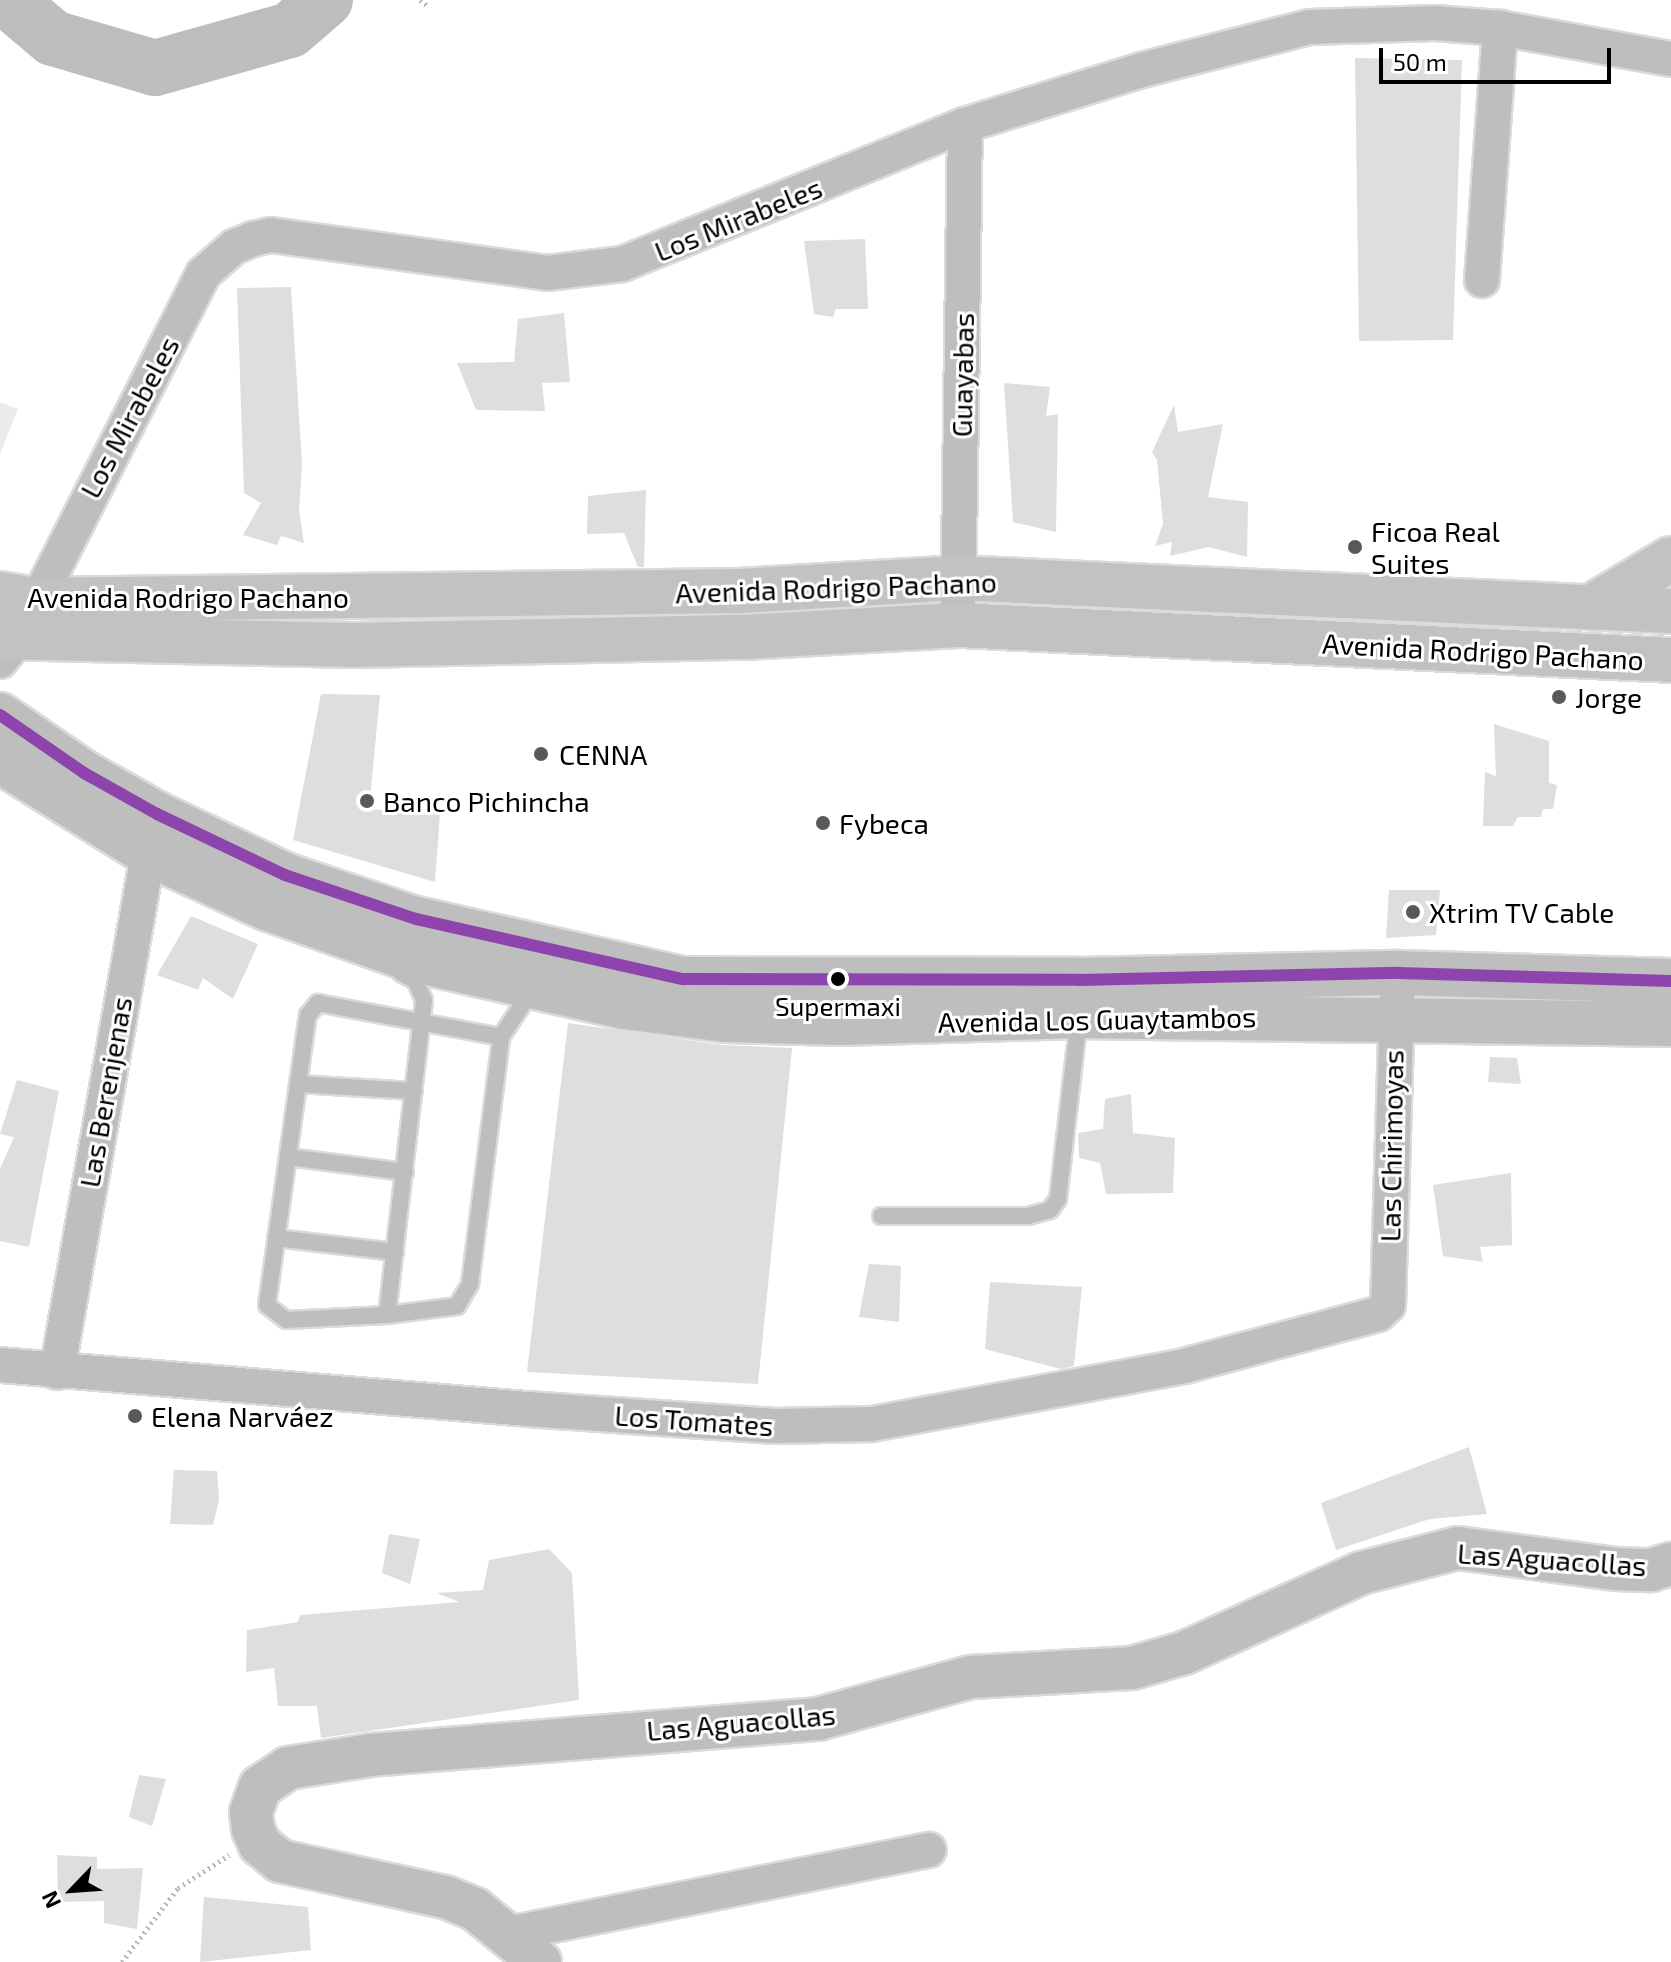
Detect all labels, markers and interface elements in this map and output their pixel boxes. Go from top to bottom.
scale bar [1383,32,1615,82]
text: 50 m [1393,47,1447,76]
street label: Los Mirabeles [649,170,827,268]
street label: Guayabas [944,312,980,438]
street label: Los Mirabeles [73,331,185,503]
place label: Ficoa Real Suites [1371,514,1500,580]
marker: Ficoa Real Suites [1346,538,1364,556]
street label: Avenida Rodrigo Pachano [675,565,997,609]
street label: Avenida Rodrigo Pachano [27,580,349,614]
street label: Avenida Rodrigo Pachano [1322,626,1644,676]
place label: Jorge [1575,680,1642,714]
marker: Jorge [1550,688,1568,706]
place label: CENNA [559,737,648,771]
marker: CENNA [530,743,552,765]
place label: Banco Pichincha [383,784,590,818]
marker: Banco Pichincha [358,792,376,810]
place label: Fybeca [839,806,929,840]
marker: Fybeca [814,814,832,832]
place label: Xtrim TV Cable [1429,895,1616,929]
marker: Xtrim TV Cable [1404,903,1422,921]
marker: Supermaxi [830,971,846,987]
place label: Supermaxi [775,990,901,1022]
street label: Las Berenjenas [72,994,138,1190]
street label: Avenida Los Guaytambos [937,999,1257,1039]
street label: Las Chirimoyas [1373,1050,1409,1242]
street label: Los Tomates [613,1398,775,1442]
place label: Elena Narváez [151,1399,334,1433]
marker: Elena Narváez [126,1407,144,1425]
street label: Las Aguacollas [1456,1536,1648,1582]
street label: Las Aguacollas [645,1697,837,1747]
north arrow [32,1850,112,1930]
text: N [35,1887,65,1913]

